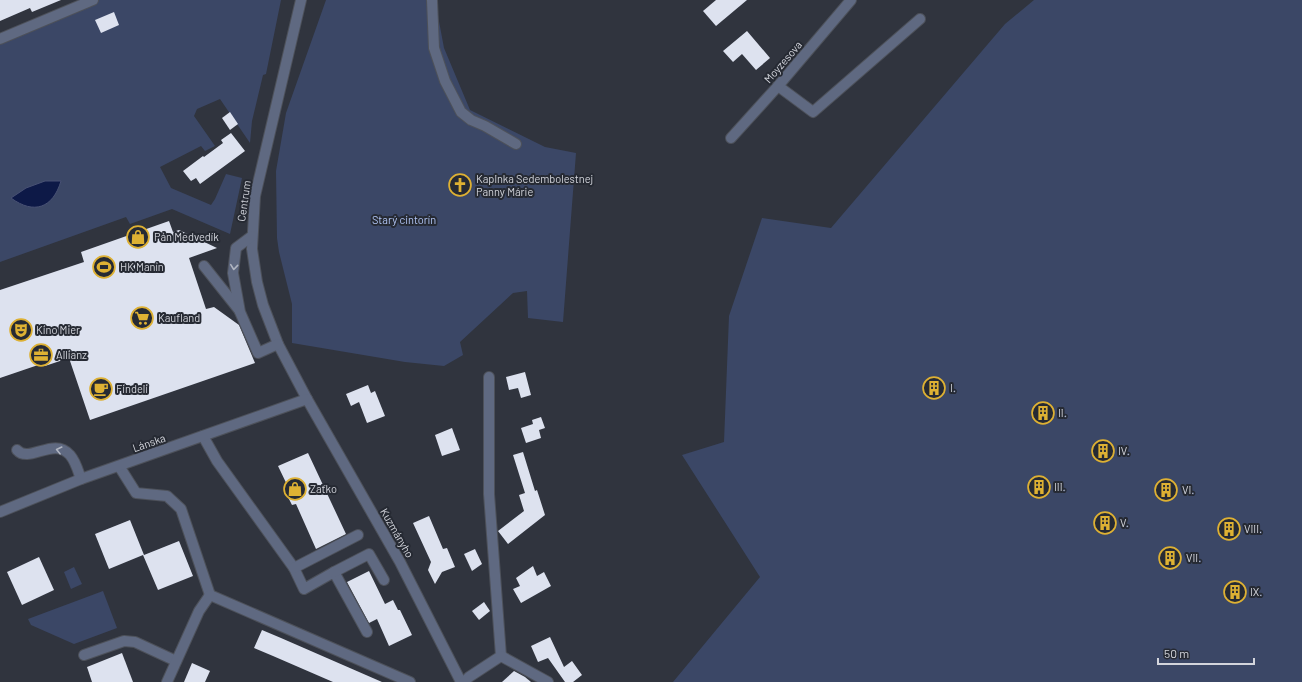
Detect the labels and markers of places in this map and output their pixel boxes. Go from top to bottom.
church icon: Kaplnka Sedembolestnej Panny Márie [447,172,473,198]
place label: Kaplnka Sedembolestnej Panny Márie [476,172,593,198]
shop icon: Pán Medvedík [125,224,151,250]
place label: Pán Medvedík [154,230,219,243]
sports icon: HK Manín [91,254,117,280]
place label: HK Manín [120,260,164,273]
supermarket icon: Kaufland [129,305,155,331]
place label: Kaufland [158,311,200,324]
theatre icon: Kino Mier [8,317,34,343]
place label: Kino Mier [36,323,80,336]
office icon: Allianz [28,342,54,368]
place label: Allianz [56,348,87,361]
building icon: I. [921,375,947,401]
cafe icon: Findeli [88,376,114,402]
place label: I. [950,381,956,394]
place label: Findeli [116,382,148,395]
building icon: II. [1030,400,1056,426]
place label: II. [1058,406,1067,419]
building icon: IV. [1090,438,1116,464]
place label: IV. [1118,444,1130,457]
building icon: III. [1026,474,1052,500]
shop icon: Zaťko [282,476,308,502]
building icon: VI. [1153,477,1179,503]
place label: III. [1054,480,1066,493]
place label: Zaťko [310,482,337,495]
place label: VI. [1182,483,1194,496]
building icon: V. [1092,510,1118,536]
place label: V. [1120,516,1129,529]
building icon: VIII. [1216,516,1242,542]
place label: VIII. [1244,522,1262,535]
building icon: VII. [1157,545,1183,571]
place label: VII. [1186,551,1201,564]
building icon: IX. [1222,579,1248,605]
place label: IX. [1250,585,1262,598]

